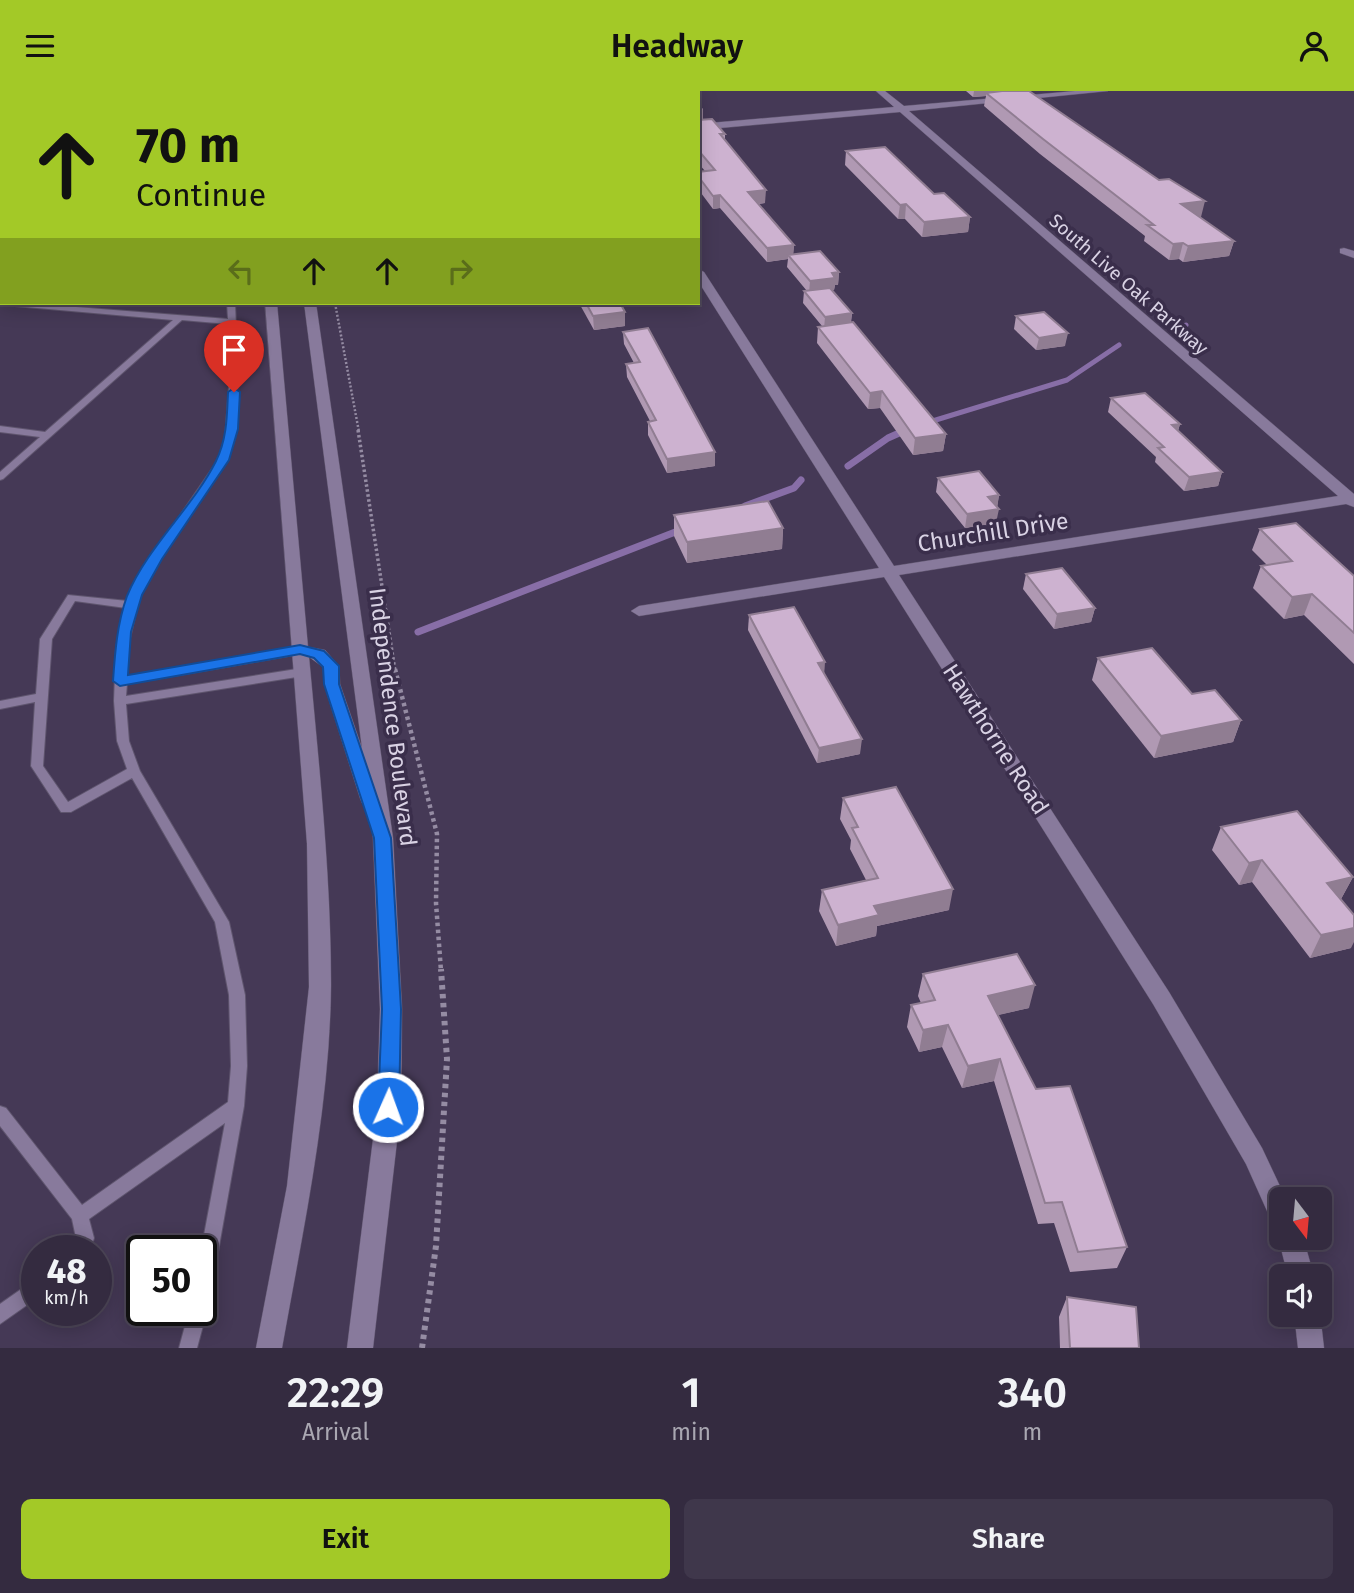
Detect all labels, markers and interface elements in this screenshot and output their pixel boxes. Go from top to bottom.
icon: menu [21,27,59,65]
text: Headway [611,27,743,65]
icon: person [1295,27,1333,65]
text: 70 m [136,116,240,175]
icon: ahead [21,119,112,210]
text: Continue [136,176,266,214]
street label: South Live Oak Parkway [1044,209,1213,360]
icon: left [222,252,260,290]
icon: ahead [295,252,333,290]
icon: ahead [368,252,406,290]
icon: right [441,252,479,290]
pin [204,320,264,392]
icon: arrive [215,331,253,369]
street label: Churchill Drive [916,506,1070,558]
street label: Independence Boulevard [363,586,423,848]
street label: Hawthorne Road [937,659,1055,819]
position arrow [351,1070,425,1144]
north arrow [1269,1187,1332,1249]
map controls [1269,1187,1332,1327]
speed limit sign: 50 [126,1235,217,1326]
text: 48 [46,1250,87,1292]
button: sound [1269,1264,1332,1327]
text: km/h [44,1287,89,1309]
text: 22:29 [287,1368,384,1418]
text: 1 [681,1368,701,1418]
text: 340 [998,1368,1067,1418]
text: Arrival [302,1418,369,1446]
text: min [671,1418,711,1446]
text: m [1023,1418,1042,1446]
button: Exit [21,1499,670,1579]
button: Share [684,1499,1333,1579]

